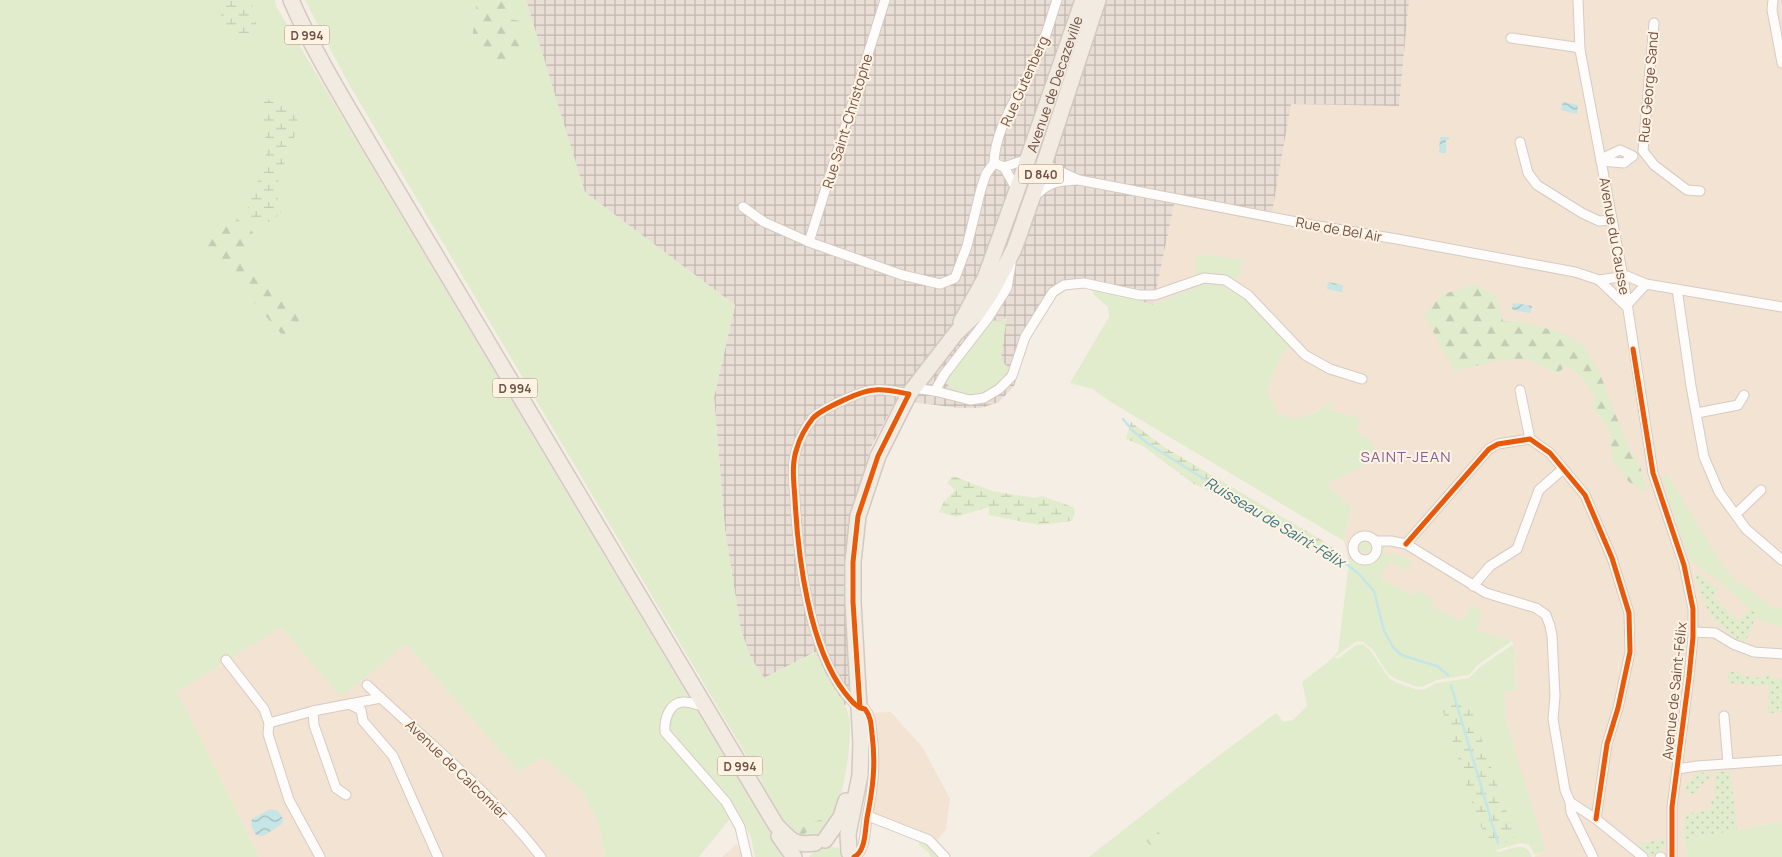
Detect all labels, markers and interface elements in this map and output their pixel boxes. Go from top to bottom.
street label: Avenue de Decazeville [1021,13,1086,155]
road number: D 994 [284,26,330,44]
street label: Rue George Sand [1634,31,1662,143]
street label: Rue Gutenberg [995,33,1053,129]
street label: Rue Saint-Christophe [817,51,877,191]
road number: D 840 [1018,164,1064,183]
street label: Avenue du Causse [1595,176,1635,296]
street label: Rue de Bel Air [1294,212,1384,246]
road number: D 994 [492,378,538,398]
district label: SAINT-JEAN [1360,446,1452,467]
water label: Ruisseau de Saint-Félix [1201,472,1351,573]
street label: Avenue de Saint-Félix [1657,621,1691,761]
street label: Avenue de Calcomier [402,715,512,823]
road number: D 994 [718,756,762,776]

